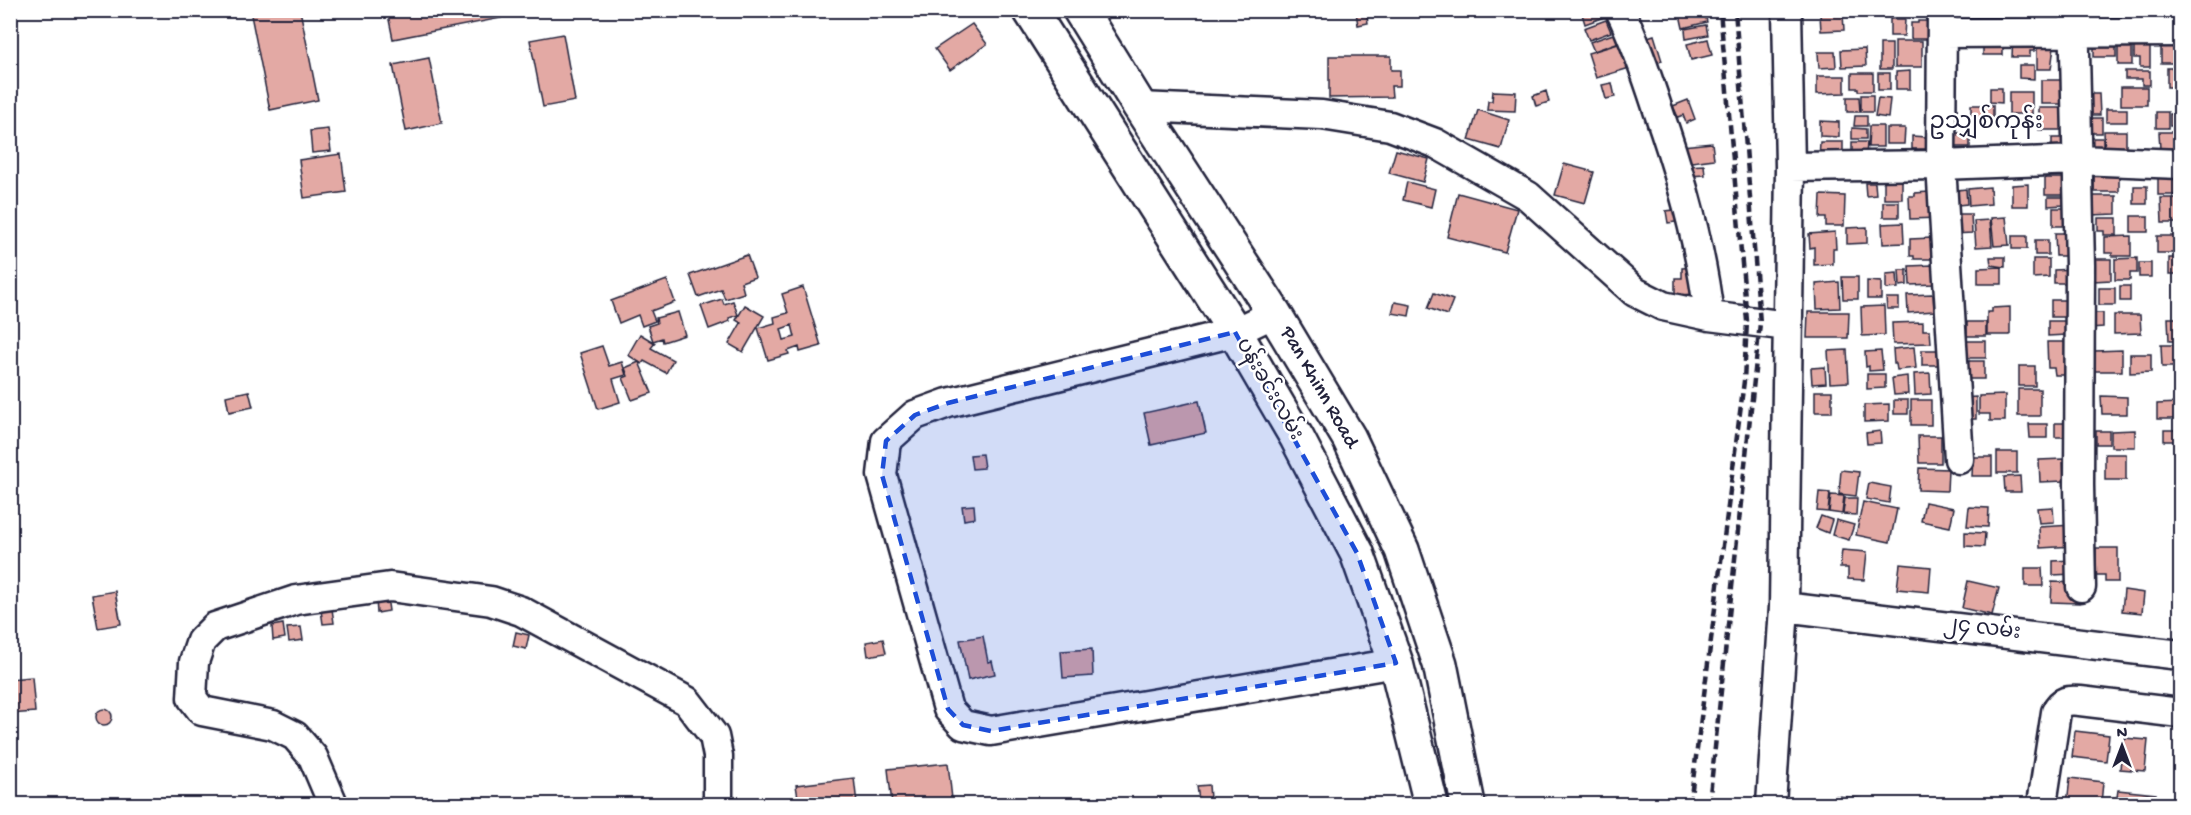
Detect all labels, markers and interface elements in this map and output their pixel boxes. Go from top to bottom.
district label: ဥသျှစ်ကုန်း [1929,104,2043,139]
street label: Pan Khinn Road [1273,322,1364,455]
street label: ပန်းခင်းလမ်း [1228,331,1313,446]
street label: ၂၄ လမ်း [1942,606,2023,648]
north arrow [2092,716,2152,776]
text: N [2117,725,2128,744]

